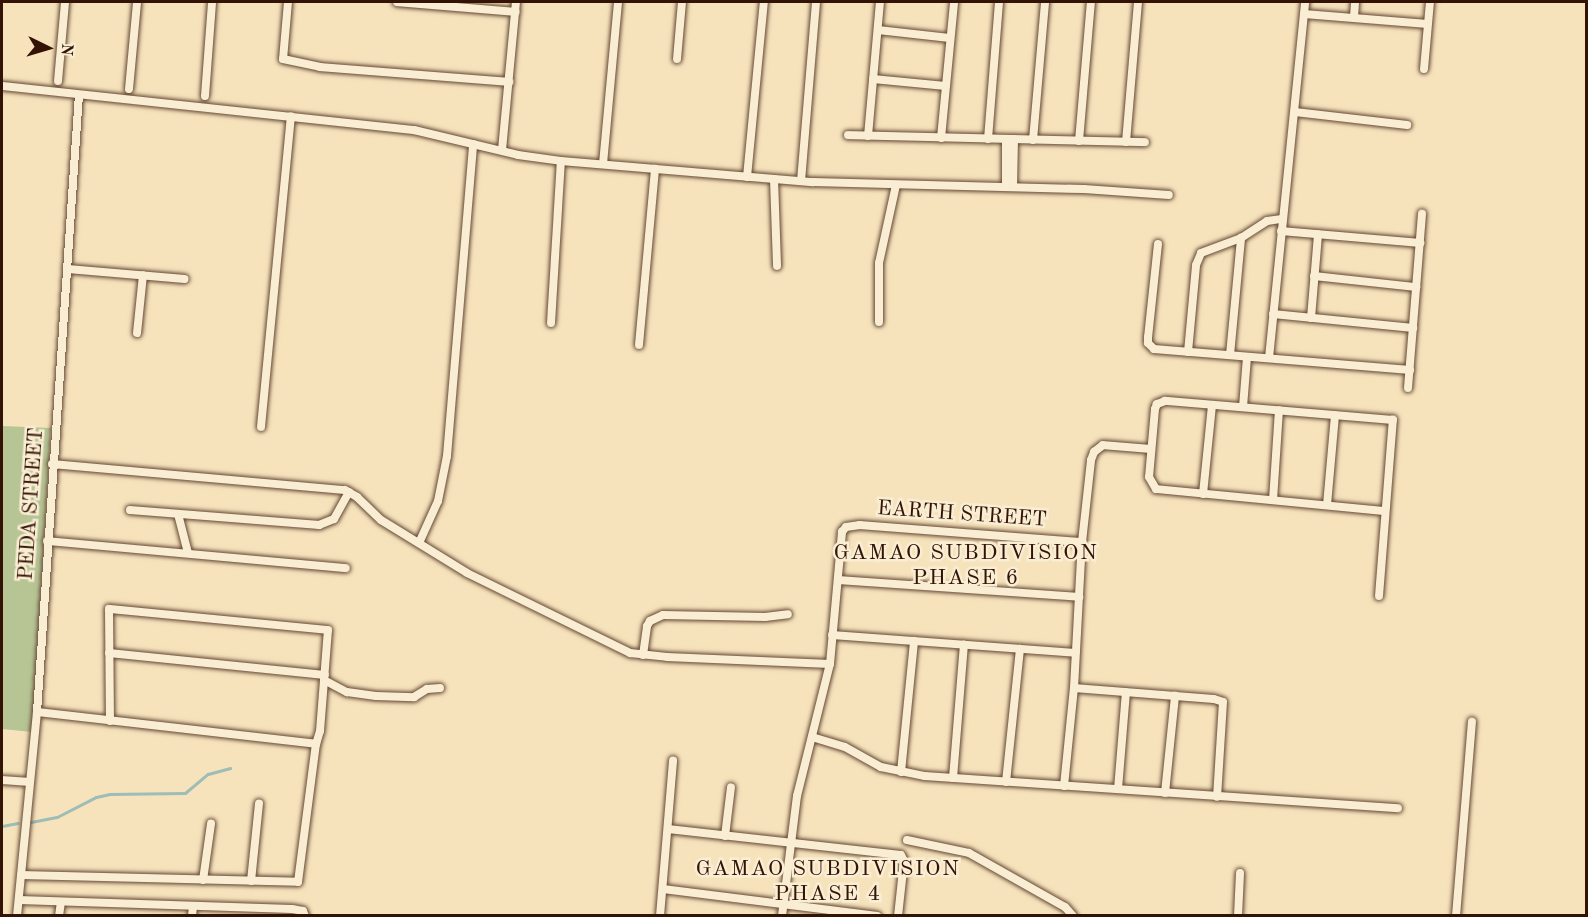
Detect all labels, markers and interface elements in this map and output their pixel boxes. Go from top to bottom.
north arrow [18,18,78,78]
text: N [57,43,74,56]
street label: PEDA STREET [14,427,50,581]
street label: EARTH STREET [876,497,1048,533]
district label: GAMAO SUBDIVISION PHASE 6 [834,540,1098,592]
district label: GAMAO SUBDIVISION PHASE 4 [696,856,960,908]

